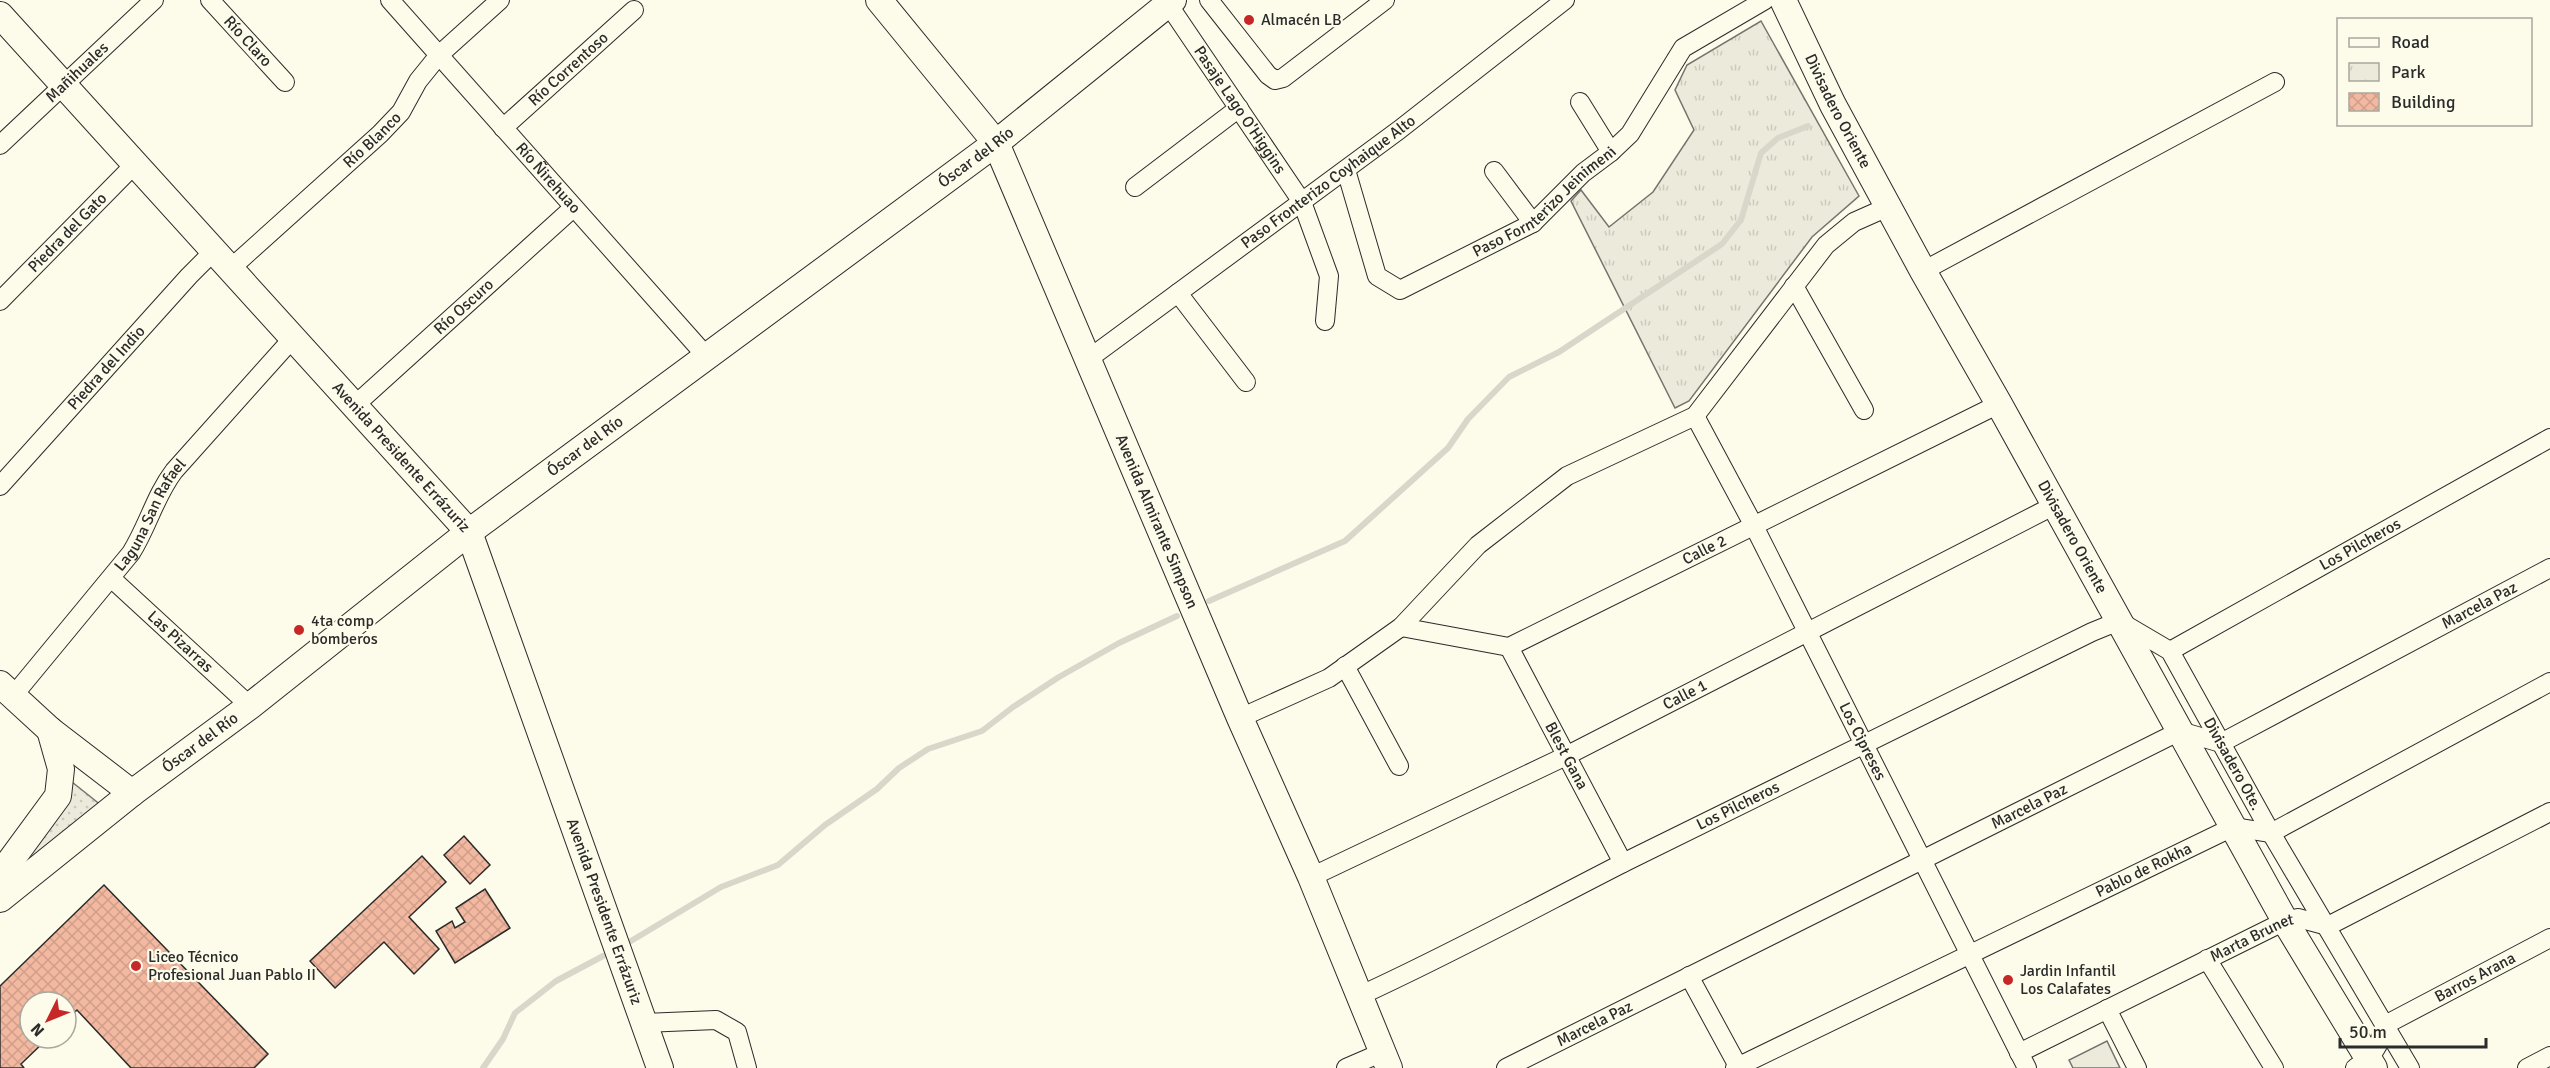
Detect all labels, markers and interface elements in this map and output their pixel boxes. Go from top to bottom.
place label: Almacén LB [1261,10,1342,30]
street label: Río Claro [219,12,276,71]
marker: Almacén LB [1242,13,1256,27]
legend [2337,18,2532,126]
street label: Río Correntoso [524,28,613,110]
text: Road [2391,31,2430,53]
street label: Mañihuales [41,38,113,107]
street label: Pasaje Lago O'Higgins [1189,42,1290,178]
street label: Divisadero Oriente [1800,51,1876,172]
text: Park [2391,61,2426,83]
text: Building [2391,91,2455,113]
street label: Río Blanco [339,108,406,172]
street label: Paso Fronterizo Coyhaique Alto [1237,111,1420,253]
street label: Óscar del Río [934,123,1018,192]
street label: Río Ñirehuao [511,138,585,218]
street label: Paso Fornterizo Jeinimeni [1469,142,1621,262]
street label: Piedra del Gato [24,189,111,277]
street label: Río Oscuro [430,275,498,339]
street label: Piedra del Indio [63,321,149,414]
street label: Avenida Presidente Errázuriz [328,378,474,537]
street label: Óscar del Río [543,412,627,481]
street label: Avenida Almirante Simpson [1111,431,1202,612]
street label: Laguna San Rafael [110,454,191,575]
street label: Divisadero Oriente [2033,477,2112,597]
street label: Los Pilcheros [2316,514,2404,575]
street label: Calle 2 [1679,531,1730,569]
street label: Marcela Paz [2438,577,2521,634]
street label: Las Pizarras [143,606,217,677]
place label: 4ta comp bomberos [311,611,378,649]
marker: 4ta comp bomberos [292,623,306,637]
street label: Calle 1 [1660,675,1710,715]
street label: Los Cipreses [1834,699,1891,784]
street label: Óscar del Río [158,708,242,777]
street label: Divisadero Ote. [2199,714,2266,814]
street label: Blest Gana [1540,719,1592,793]
street label: Los Pilcheros [1693,777,1783,835]
street label: Marcela Paz [1988,779,2071,834]
street label: Avenida Presidente Errázuriz [562,816,647,1007]
street label: Pablo de Rokha [2092,839,2195,902]
street label: Marta Brunet [2207,909,2296,967]
place label: Liceo Técnico Profesional Juan Pablo II [148,947,316,985]
street label: Barros Arana [2431,948,2519,1007]
marker: Liceo Técnico Profesional Juan Pablo II [129,959,143,973]
place label: Jardin Infantil Los Calafates [2020,961,2116,999]
marker: Jardin Infantil Los Calafates [2001,973,2015,987]
north arrow [18,990,78,1050]
street label: Marcela Paz [1553,996,1636,1051]
scale bar [2340,1011,2486,1049]
text: N [27,1019,49,1040]
text: 50 m [2349,1021,2387,1043]

